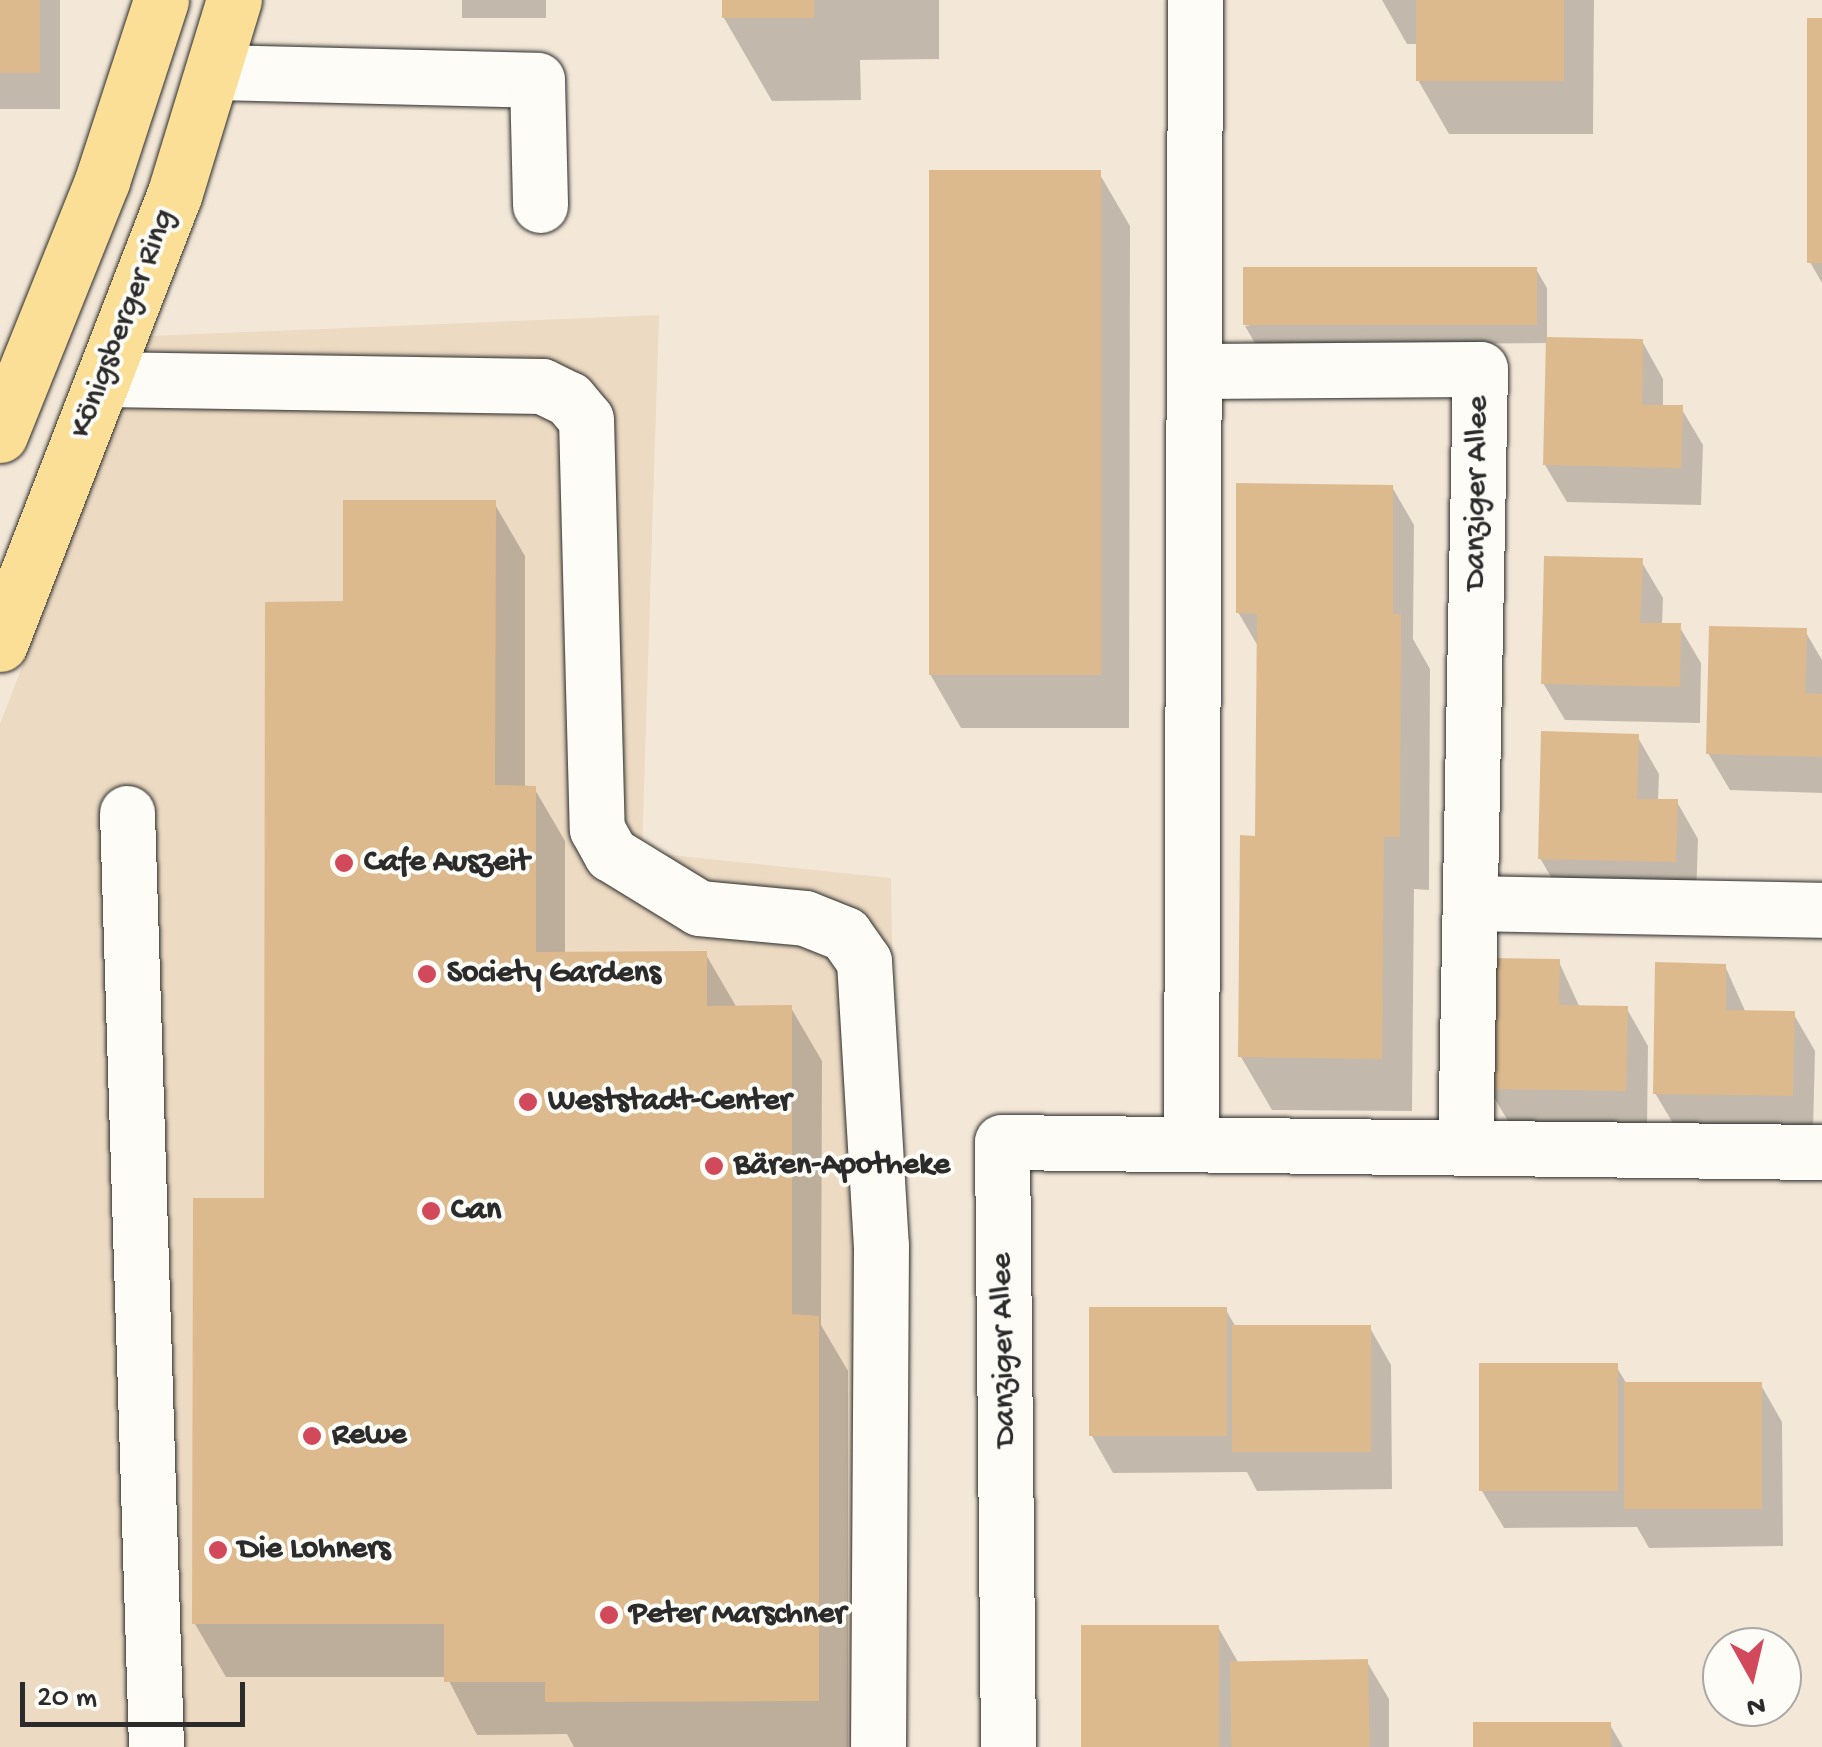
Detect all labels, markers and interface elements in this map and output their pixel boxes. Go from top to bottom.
street label: Königsberger Ring [63,204,185,444]
street label: Danziger Allee [1457,395,1499,591]
place label: Cafe Auszeit [364,844,529,882]
marker: Cafe Auszeit [333,852,355,874]
place label: Society Gardens [447,955,661,993]
marker: Society Gardens [416,963,438,985]
place label: Weststadt-Center [548,1083,791,1121]
marker: Weststadt-Center [517,1091,539,1113]
place label: Bären-Apotheke [734,1147,950,1185]
marker: Bären-Apotheke [703,1155,725,1177]
place label: Can [451,1192,501,1230]
marker: Can [420,1200,442,1222]
street label: Danziger Allee [984,1252,1026,1448]
place label: Rewe [332,1417,407,1455]
marker: Rewe [301,1425,323,1447]
place label: Die Lohners [238,1531,390,1569]
marker: Die Lohners [207,1539,229,1561]
place label: Peter Marschner [629,1596,846,1634]
marker: Peter Marschner [598,1604,620,1626]
north arrow [1702,1627,1802,1727]
scale bar [25,1662,250,1724]
text: 20 m [37,1682,97,1717]
text: N [1745,1688,1767,1723]

